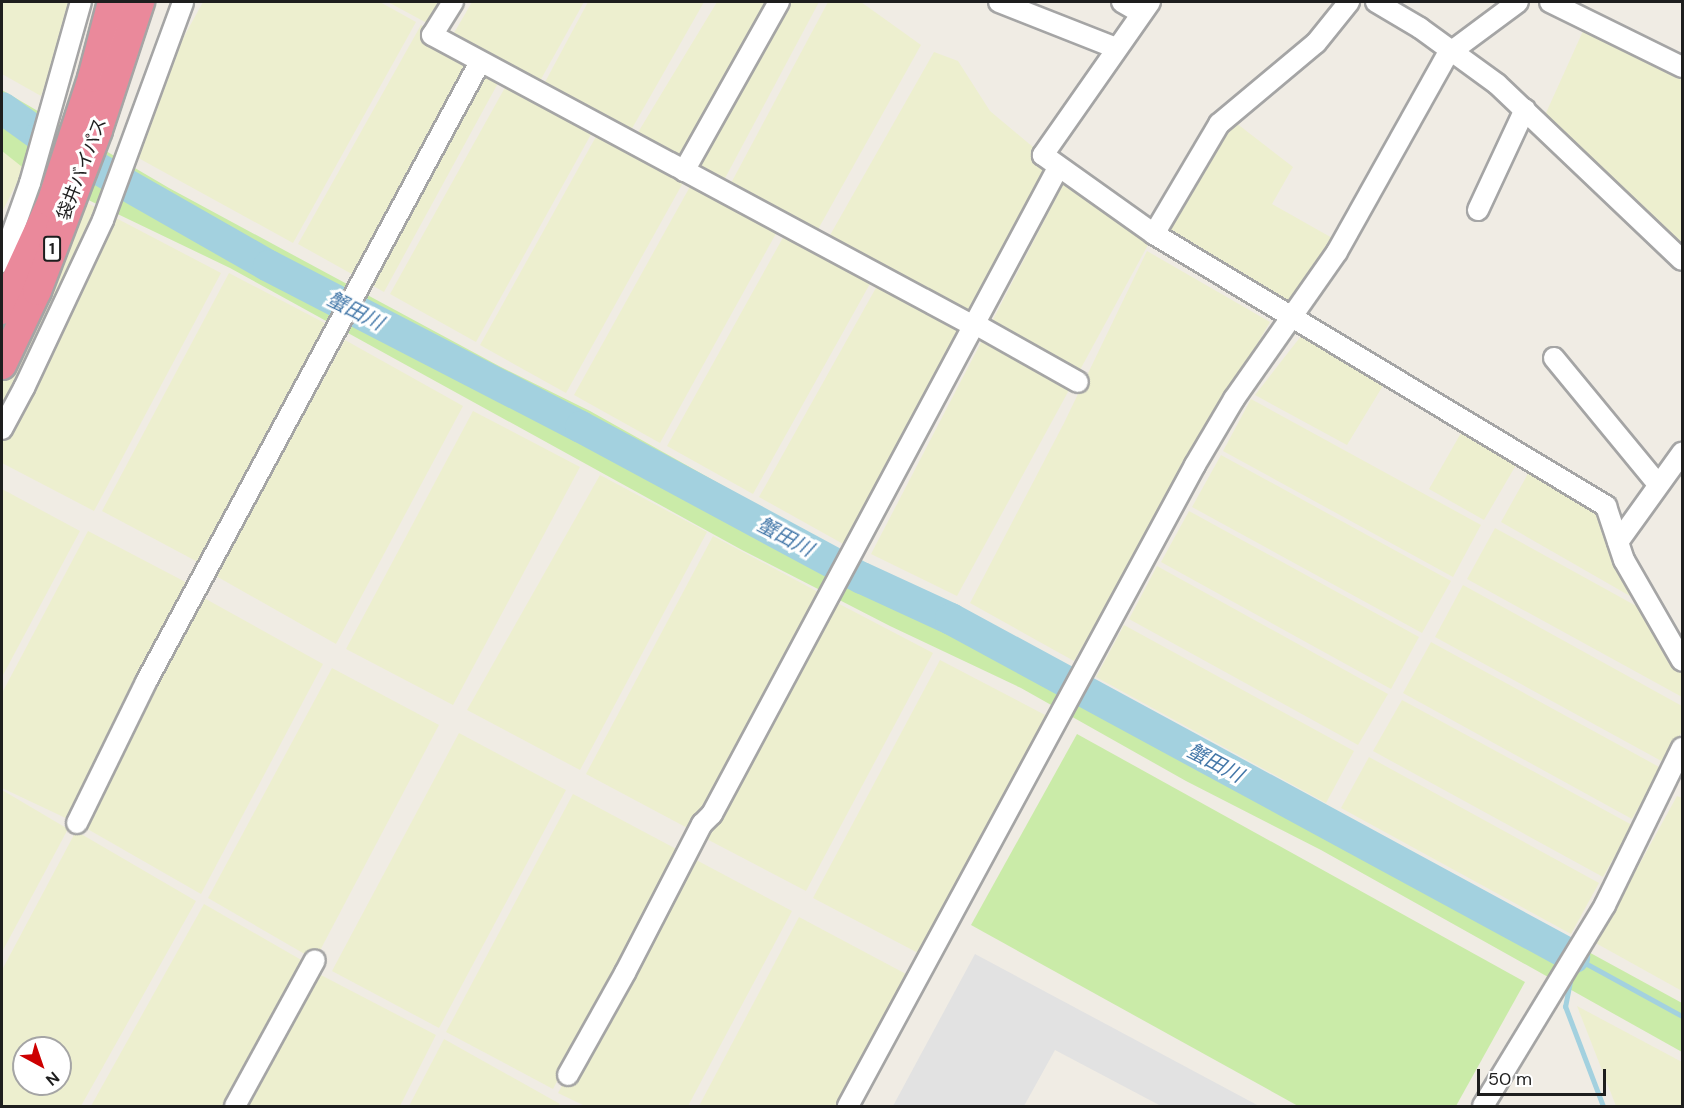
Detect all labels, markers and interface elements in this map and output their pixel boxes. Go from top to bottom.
street label: 袋井バイパス [53,115,111,223]
road number: 1 [43,236,61,262]
water label: 蟹田川 [323,287,387,335]
water label: 蟹田川 [753,512,817,562]
water label: 蟹田川 [1183,738,1247,788]
north arrow [12,1036,72,1096]
scale bar [1480,1057,1609,1095]
text: N [41,1067,64,1090]
text: 50 m [1488,1067,1532,1091]

